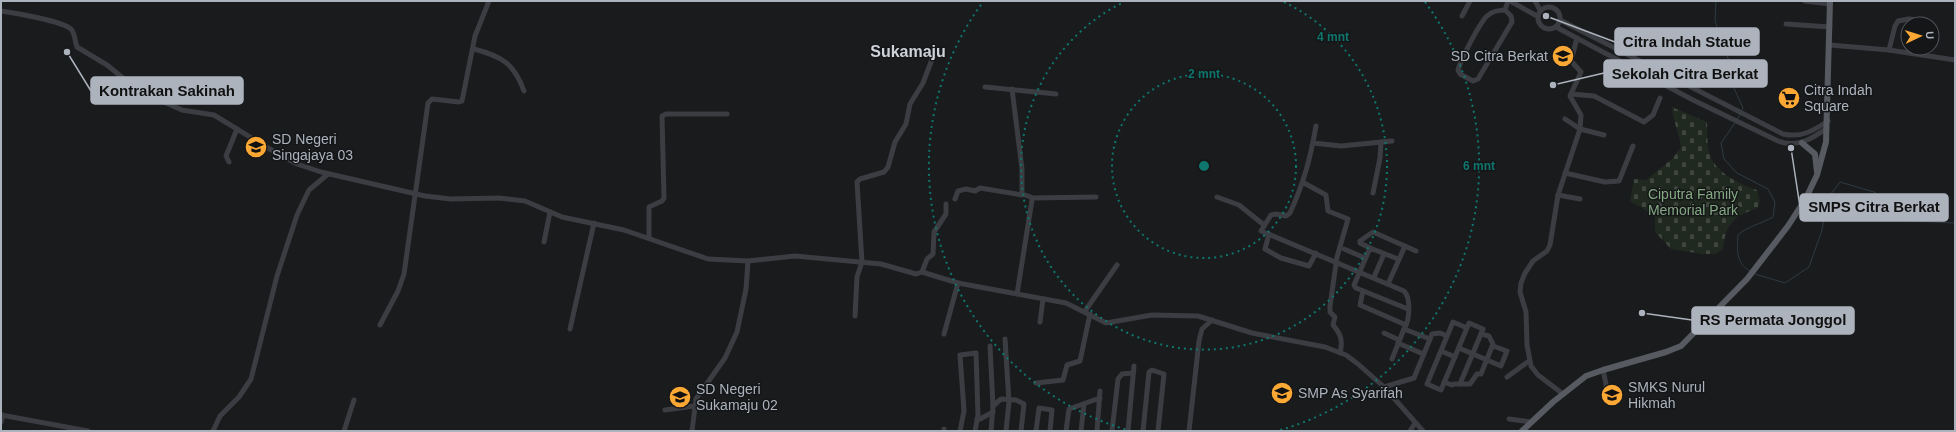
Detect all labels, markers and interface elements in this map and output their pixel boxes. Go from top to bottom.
north arrow [1900,16,1940,56]
callout: Citra Indah Statue [1615,28,1759,55]
text: 4 mnt [1317,30,1349,44]
text: U [1924,31,1936,40]
text: Citra Indah Statue [1623,33,1751,50]
district label: Sukamaju [870,43,946,60]
school or university icon: SD Citra Berkat [1550,43,1576,69]
place label: SD Citra Berkat [1451,48,1548,64]
callout: Sekolah Citra Berkat [1604,60,1767,87]
text: Sekolah Citra Berkat [1612,65,1758,82]
text: 2 mnt [1188,67,1220,81]
callout: Kontrakan Sakinah [91,77,243,104]
text: Kontrakan Sakinah [99,82,235,99]
place label: Citra Indah Square [1804,82,1872,114]
supermarket icon: Citra Indah Square [1776,85,1802,111]
place label: SD Negeri Singajaya 03 [272,131,353,163]
school or university icon: SD Negeri Singajaya 03 [243,134,269,160]
centre of rings [1197,159,1211,173]
text: 6 mnt [1463,159,1495,173]
park label: Ciputra Family Memorial Park [1648,186,1739,218]
callout: SMPS Citra Berkat [1800,194,1948,221]
text: SMPS Citra Berkat [1808,198,1940,215]
callout: RS Permata Jonggol [1692,307,1854,334]
text: RS Permata Jonggol [1700,311,1846,328]
place label: SMKS Nurul Hikmah [1628,379,1705,411]
school or university icon: SMP As Syarifah [1269,380,1295,406]
place label: SD Negeri Sukamaju 02 [696,381,778,413]
school or university icon: SMKS Nurul Hikmah [1599,382,1625,408]
school or university icon: SD Negeri Sukamaju 02 [667,384,693,410]
place label: SMP As Syarifah [1298,385,1403,401]

